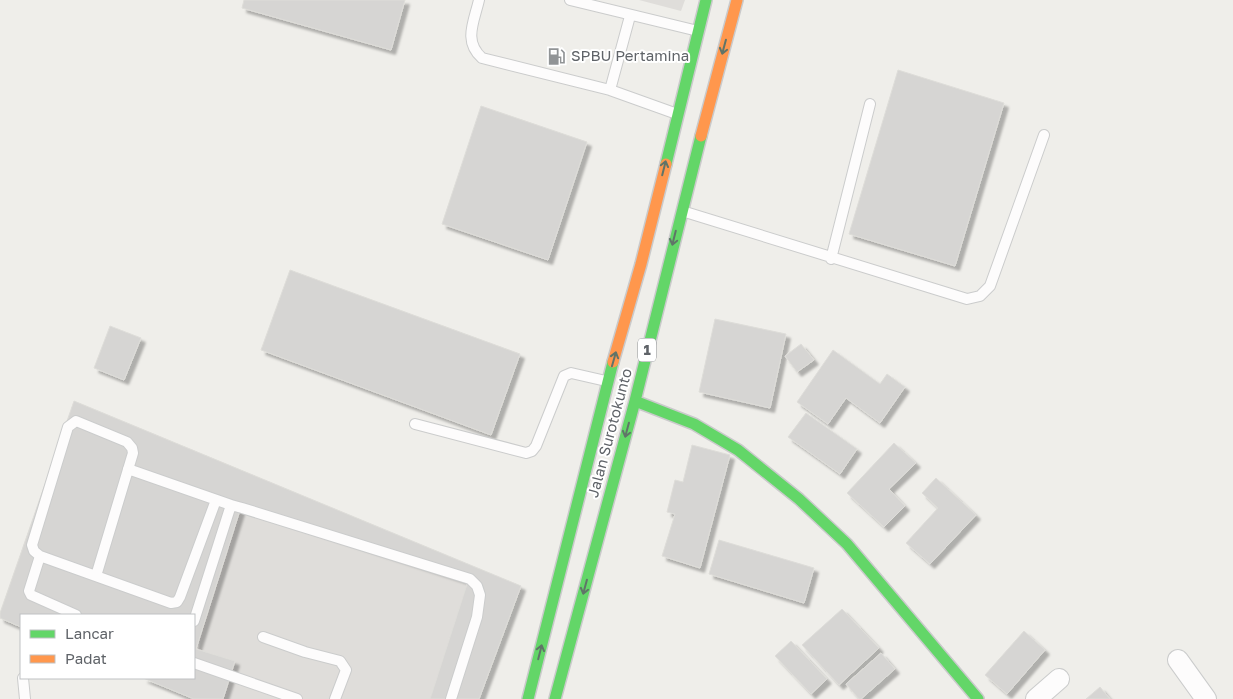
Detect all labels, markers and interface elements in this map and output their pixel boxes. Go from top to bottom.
one-way arrow [719,39,729,55]
fuel station icon: SPBU Pertamina [547,46,567,66]
place label: SPBU Pertamina [571,46,689,64]
one-way arrow [660,160,669,176]
one-way arrow [669,230,678,246]
road number: 1 [638,338,656,362]
one-way arrow [610,351,620,367]
street label: Jalan Surotokunto [583,366,635,499]
one-way arrow [622,422,631,438]
one-way arrow [579,578,589,594]
legend [20,614,195,679]
text: Lancar [65,624,114,642]
one-way arrow [536,644,545,660]
text: Padat [65,649,107,667]

